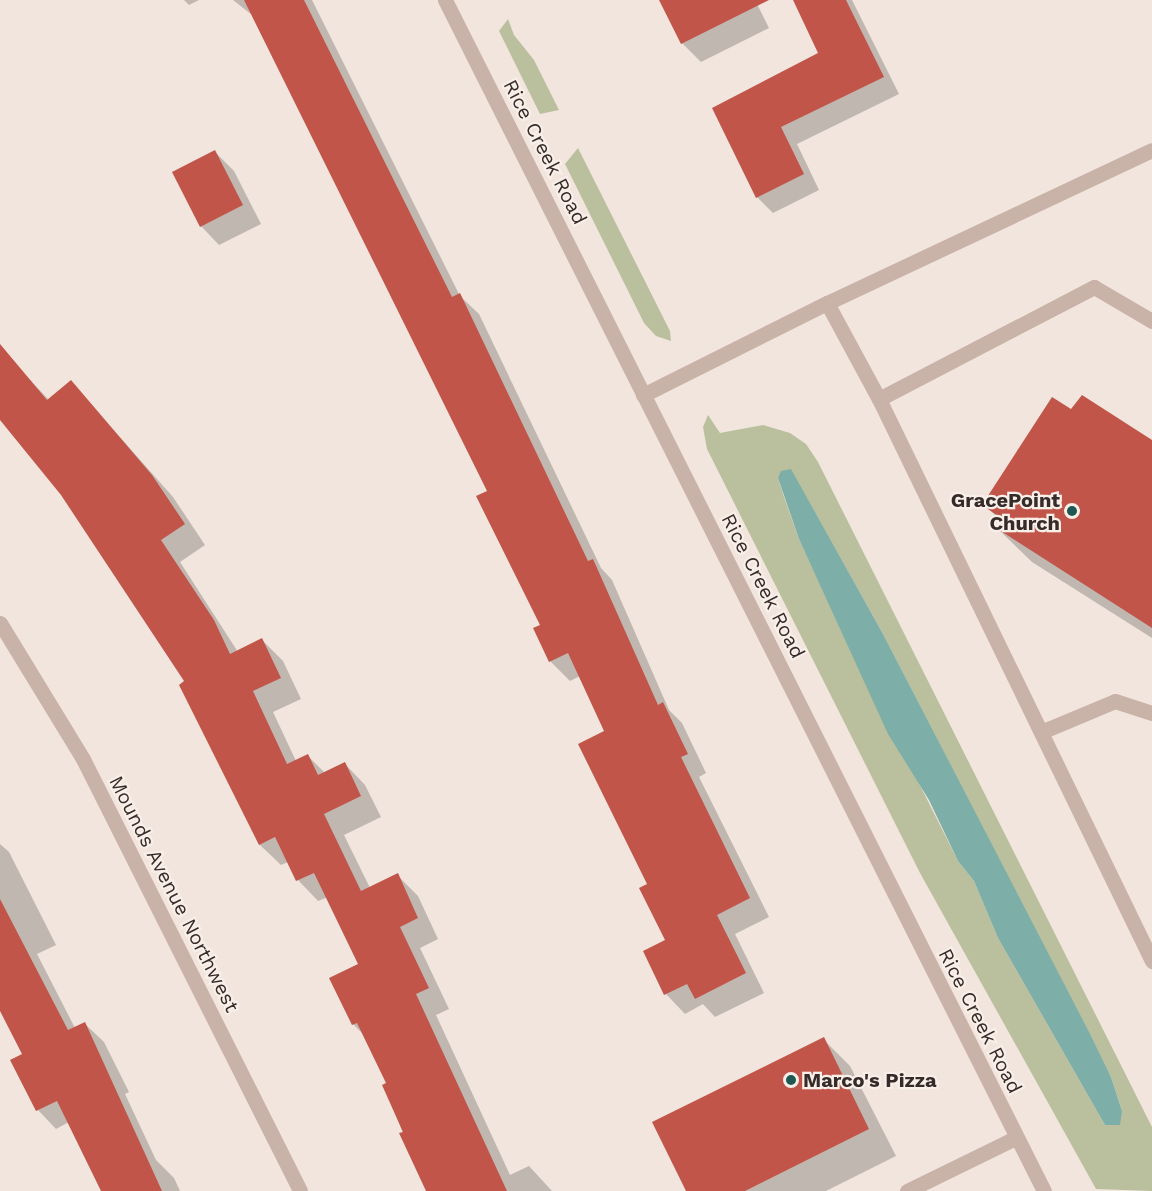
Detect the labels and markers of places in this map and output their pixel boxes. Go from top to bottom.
place label: GracePoint Church [951,488,1060,535]
marker: GracePoint Church [1065,504,1079,518]
place label: Marco's Pizza [803,1068,937,1092]
marker: Marco's Pizza [784,1073,798,1087]

